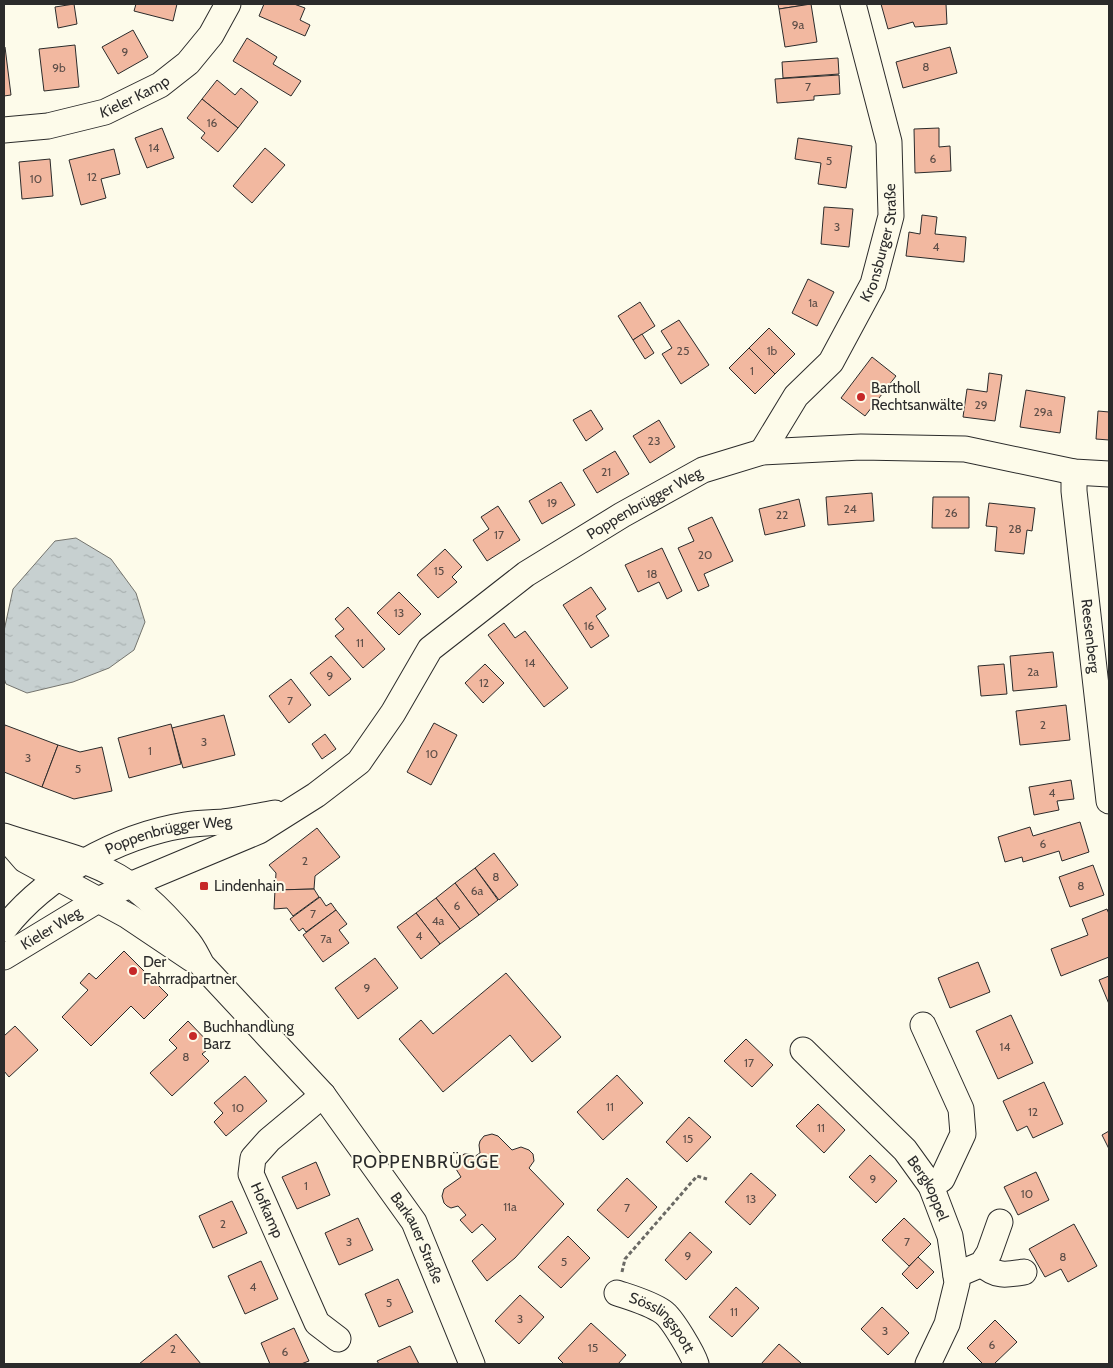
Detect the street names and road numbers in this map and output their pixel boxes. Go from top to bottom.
street label: Kieler Kamp [98,72,173,122]
street label: Kronsburger Straße [856,183,900,305]
street label: Poppenbrügger Weg [583,463,706,544]
street label: Reesenberg [1077,598,1104,675]
street label: Poppenbrügger Weg [102,812,233,858]
street label: Kieler Weg [17,903,85,954]
street label: Bergkoppel [903,1152,953,1224]
street label: Hofkamp [247,1180,287,1241]
street label: Barkauer Straße [387,1189,447,1287]
street label: Sösslingspott [627,1289,699,1356]

